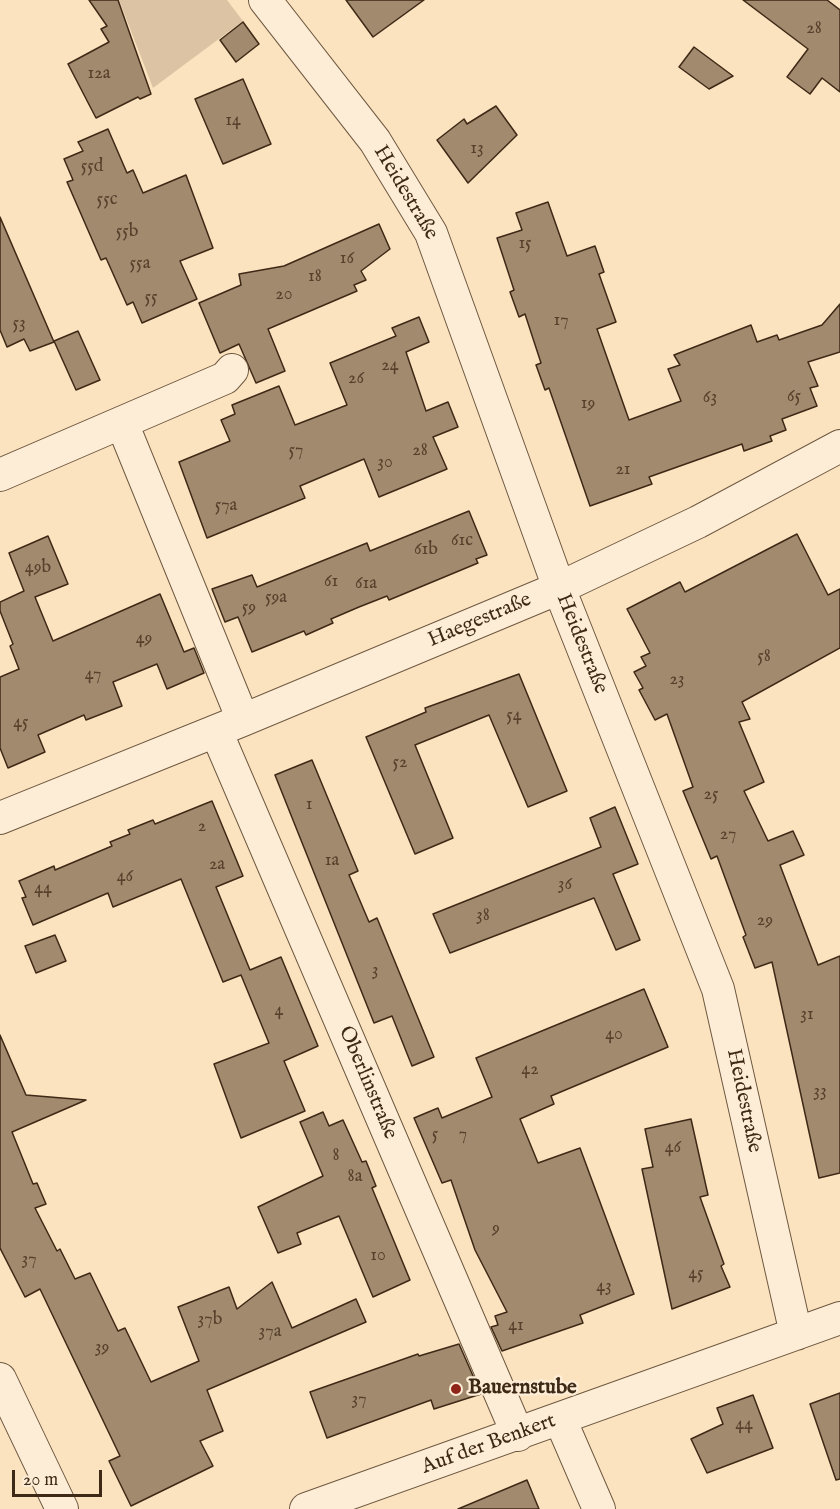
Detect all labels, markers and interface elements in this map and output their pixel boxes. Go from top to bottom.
house number: 28 [806,18,822,40]
house number: 12a [88,63,110,85]
house number: 14 [225,110,241,132]
house number: 13 [470,138,484,160]
street label: Heidestraße [367,141,443,245]
house number: 55d [81,156,103,178]
house number: 55c [97,189,117,211]
house number: 55b [116,221,138,243]
house number: 15 [518,233,532,255]
house number: 16 [340,248,354,270]
house number: 55a [130,253,150,275]
house number: 18 [308,266,322,288]
house number: 20 [275,284,293,306]
house number: 55 [144,287,158,309]
house number: 17 [553,310,569,332]
house number: 53 [12,313,26,335]
house number: 24 [381,355,399,377]
house number: 26 [348,368,364,390]
house number: 65 [787,386,801,408]
house number: 63 [703,387,717,409]
house number: 19 [581,393,595,415]
house number: 57 [289,440,303,462]
house number: 28 [412,440,428,462]
house number: 30 [377,452,393,474]
house number: 21 [615,459,631,481]
house number: 57a [215,495,237,517]
house number: 61c [451,530,473,552]
house number: 61b [414,539,438,561]
house number: 49b [25,557,51,579]
house number: 61 [324,571,338,593]
house number: 61a [355,573,377,595]
house number: 59a [265,587,287,609]
street label: Haegestraße [425,588,535,654]
street label: Heidestraße [550,590,612,698]
house number: 59 [242,597,256,619]
house number: 49 [136,628,152,650]
house number: 58 [757,646,771,668]
house number: 47 [85,664,101,686]
house number: 23 [669,669,685,691]
house number: 54 [506,705,522,727]
house number: 45 [13,712,29,734]
house number: 52 [393,752,407,774]
house number: 25 [704,784,718,806]
house number: 1 [306,794,312,816]
house number: 2 [198,816,206,838]
house number: 27 [720,824,736,846]
house number: 1a [325,850,339,872]
house number: 2a [209,854,225,876]
house number: 46 [117,866,133,888]
house number: 36 [558,874,572,896]
house number: 44 [34,878,52,900]
house number: 38 [476,905,490,927]
house number: 29 [757,910,773,932]
house number: 3 [372,960,378,982]
house number: 4 [275,1000,283,1022]
house number: 31 [800,1004,814,1026]
street label: Oberlinstraße [332,1023,402,1143]
house number: 40 [605,1024,623,1046]
street label: Heidestraße [720,1047,766,1155]
house number: 42 [521,1059,539,1081]
house number: 33 [813,1081,827,1103]
house number: 5 [432,1124,438,1146]
house number: 7 [459,1124,467,1146]
house number: 46 [665,1137,681,1159]
house number: 8 [332,1145,340,1167]
house number: 8a [348,1166,362,1188]
house number: 9 [492,1218,500,1240]
house number: 10 [370,1245,386,1267]
house number: 37 [21,1249,37,1271]
house number: 45 [688,1263,704,1285]
house number: 43 [596,1276,612,1298]
house number: 37b [198,1309,222,1331]
house number: 41 [508,1315,524,1337]
house number: 37a [259,1321,281,1343]
house number: 39 [95,1337,109,1359]
place label: Bauernstube [468,1376,577,1402]
marker: Bauernstube [449,1382,463,1396]
house number: 37 [351,1389,367,1411]
street label: Auf der Benkert [419,1409,559,1481]
house number: 44 [735,1414,753,1436]
scale bar [15,1458,105,1496]
text: 20 m [23,1469,58,1492]

